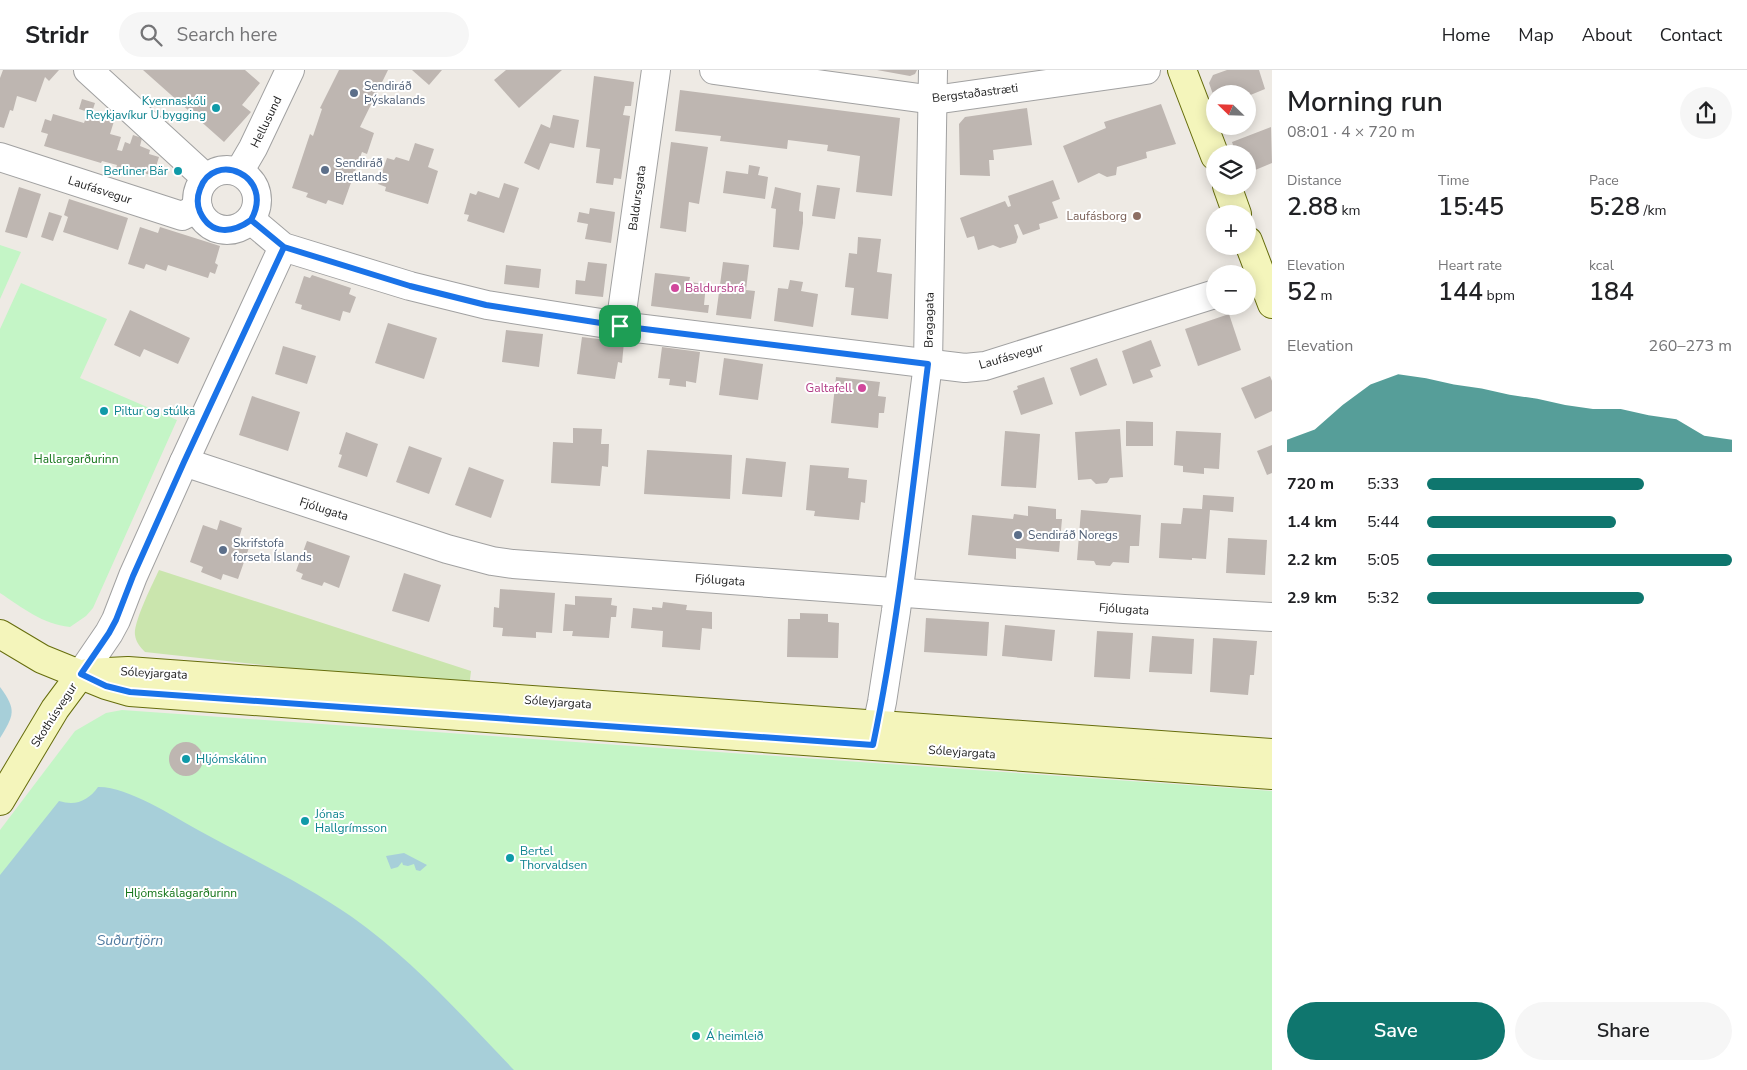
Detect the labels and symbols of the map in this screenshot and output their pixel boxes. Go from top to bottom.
place label: Sendiráð Þýskalands [364,78,425,108]
street label: Bergstaðastræti [931,80,1019,106]
north arrow [1206,85,1256,135]
marker: Sendiráð Þýskalands [348,87,360,99]
place label: Kvennaskóli Reykjavíkur U bygging [86,93,206,123]
street label: Hellusund [247,93,285,151]
marker: Kvennaskóli Reykjavíkur U bygging [210,102,222,114]
place label: Sendiráð Bretlands [335,155,388,185]
place label: Berliner Bär [104,163,169,179]
marker: Sendiráð Bretlands [319,164,331,176]
street label: Baldursgata [625,164,649,232]
marker: Berliner Bär [172,165,184,177]
street label: Laufásvegur [66,172,135,208]
place label: Laufásborg [1066,208,1127,224]
marker: Laufásborg [1131,210,1143,222]
place label: Baldursbrá [685,280,744,296]
marker: Baldursbrá [669,282,681,294]
street label: Bragagata [921,292,937,348]
pin [599,305,641,347]
street label: Laufásvegur [977,339,1046,373]
place label: Galtafell [806,380,852,396]
marker: Galtafell [856,382,868,394]
place label: Piltur og stúlka [114,403,195,419]
marker: Piltur og stúlka [98,405,110,417]
park label: Hallargarðurinn [34,451,118,467]
street label: Fjólugata [298,494,350,524]
place label: Sendiráð Noregs [1028,527,1118,543]
marker: Sendiráð Noregs [1012,529,1024,541]
place label: Skrifstofa forseta Íslands [233,535,312,565]
marker: Skrifstofa forseta Íslands [217,544,229,556]
street label: Fjólugata [694,570,746,590]
street label: Fjólugata [1098,599,1150,619]
street label: Sóleyjargata [120,663,188,683]
street label: Skothúsvegur [27,679,81,750]
street label: Sóleyjargata [524,692,592,712]
street label: Sóleyjargata [928,742,996,762]
place label: Hljómskálinn [196,751,267,767]
marker: Hljómskálinn [180,753,192,765]
place label: Jónas Hallgrímsson [314,806,387,836]
marker: Jónas Hallgrímsson [299,815,311,827]
place label: Bertel Thorvaldsen [520,843,587,873]
marker: Bertel Thorvaldsen [504,852,516,864]
park label: Hljómskálagarðurinn [125,885,237,901]
water label: Suðurtjörn [97,931,163,950]
place label: Á heimleið [706,1028,764,1044]
marker: Á heimleið [690,1030,702,1042]

